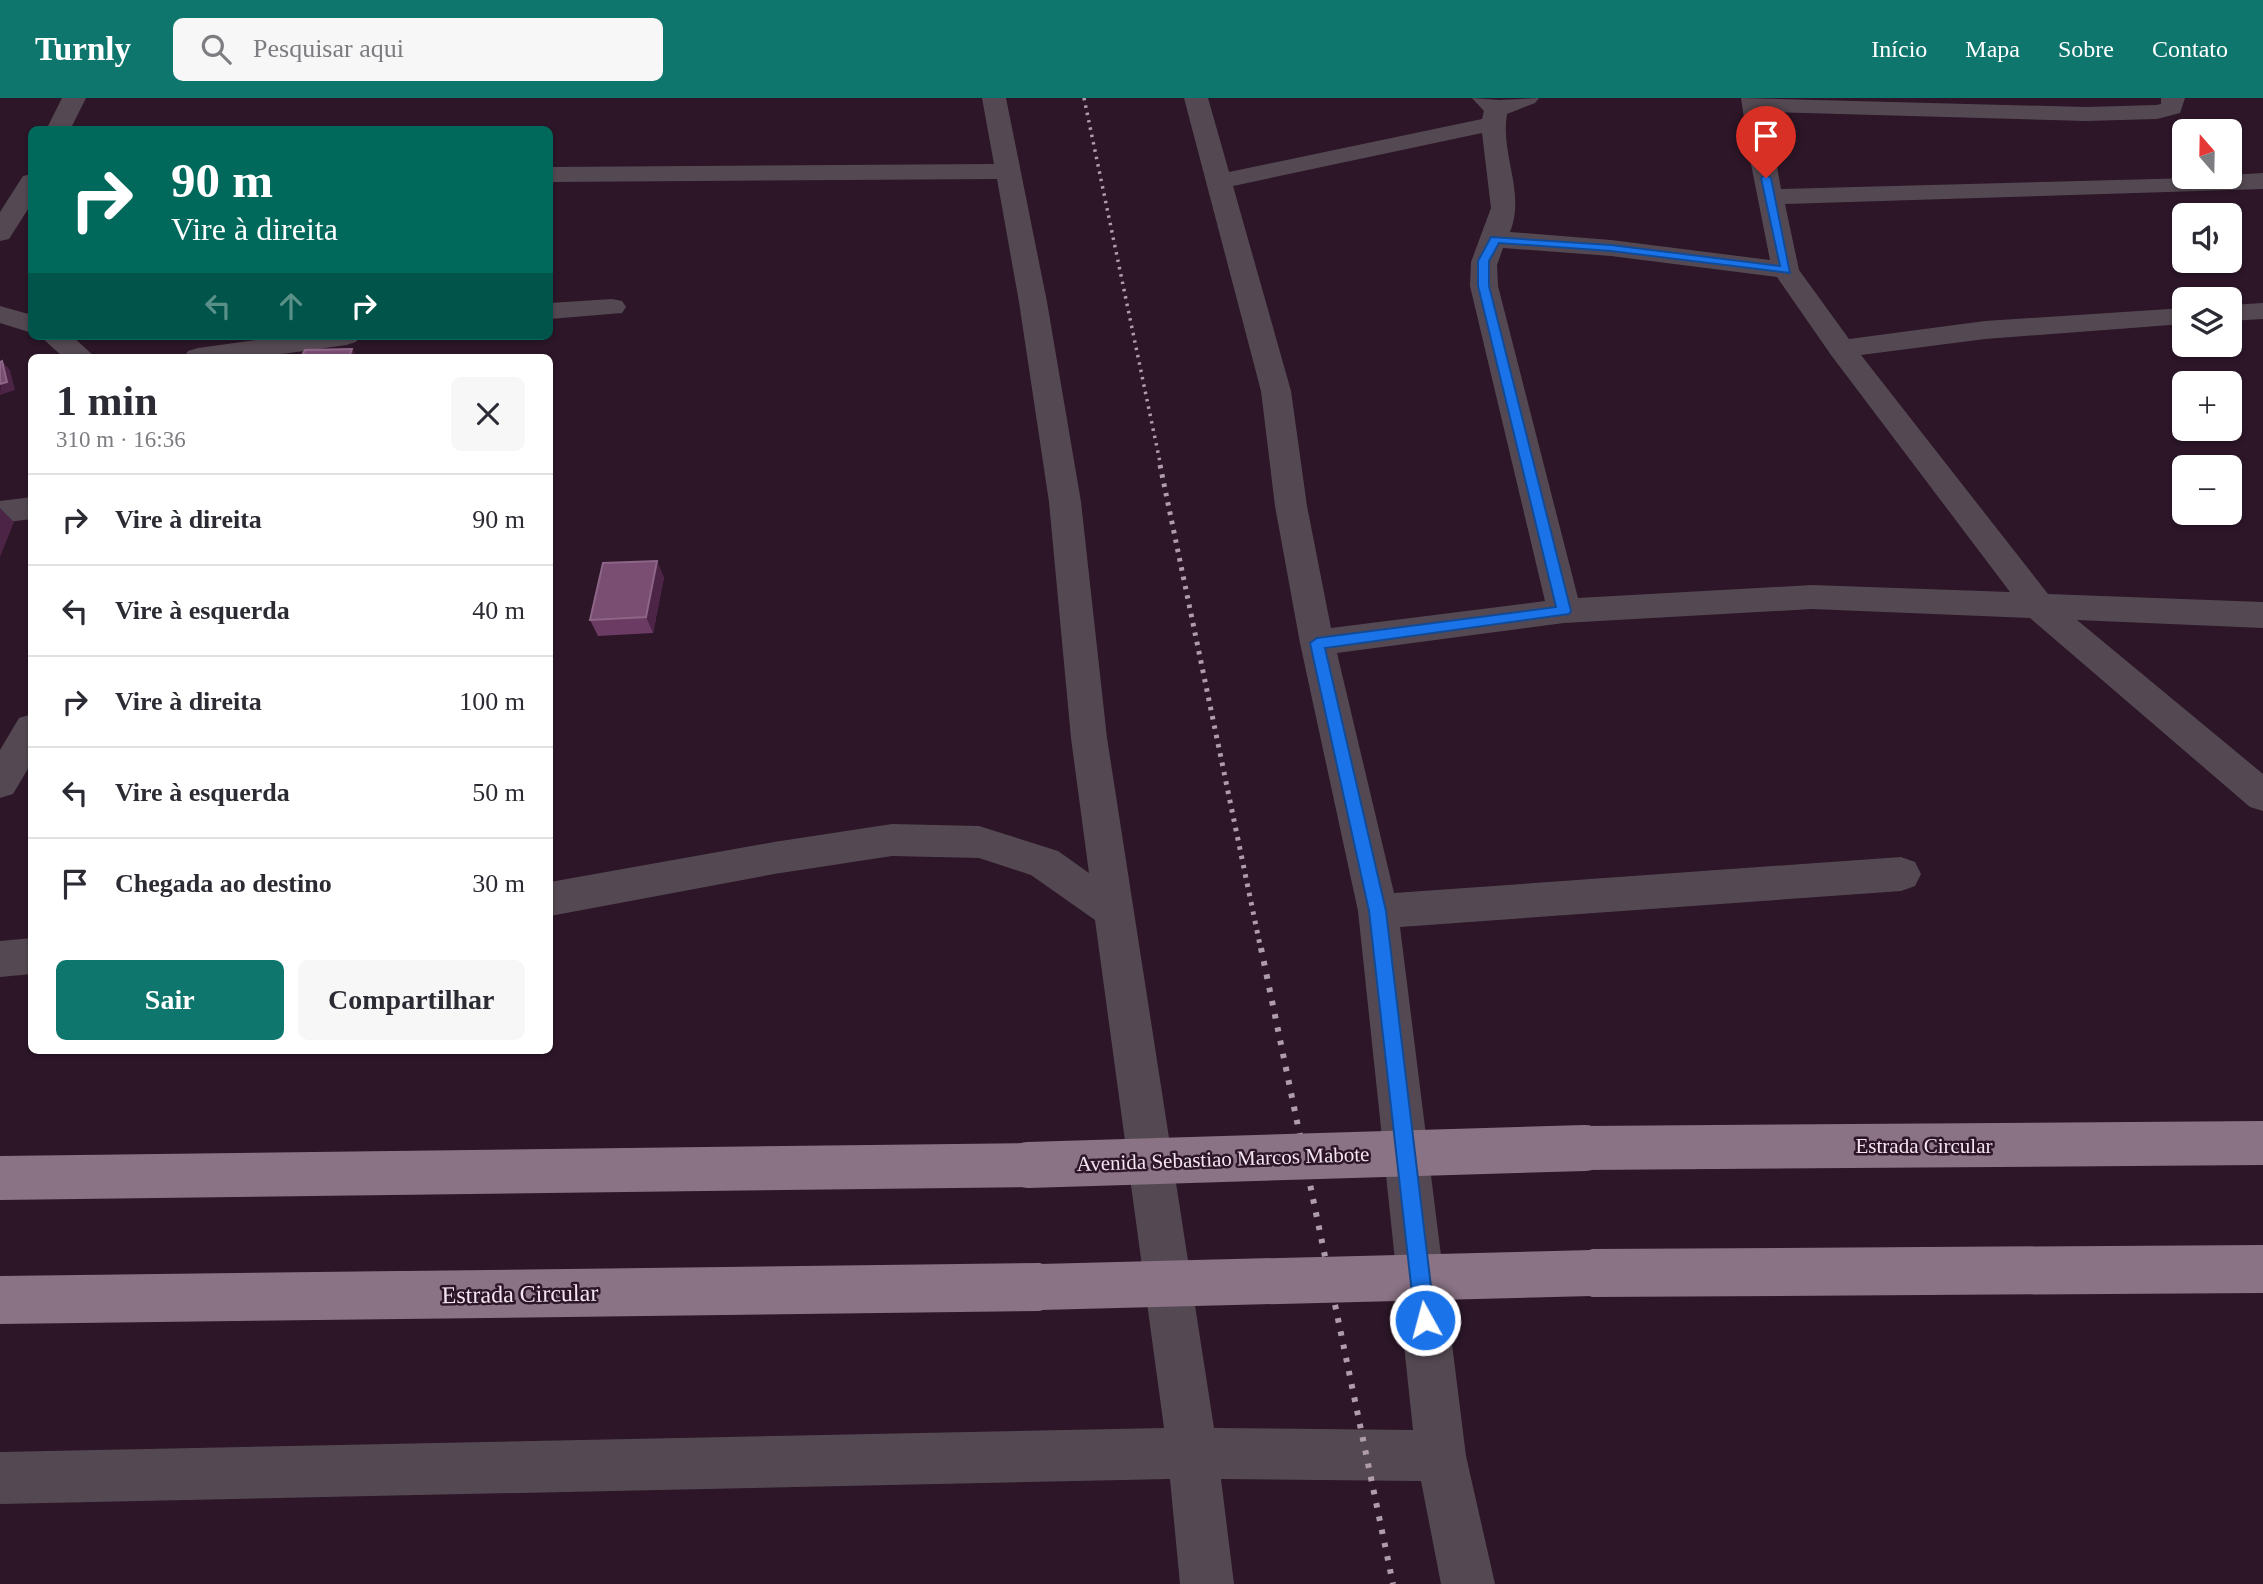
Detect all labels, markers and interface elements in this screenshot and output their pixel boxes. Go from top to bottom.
search box [173,18,663,81]
icon: search [197,30,235,68]
text: Turnly [35,31,131,67]
text: Pesquisar aqui [253,34,404,63]
text: Início [1871,36,1927,62]
text: Mapa [1965,36,2020,62]
text: Sobre [2058,36,2114,62]
text: Contato [2152,36,2228,62]
pin [1736,106,1796,178]
icon: arrive [1747,117,1785,155]
north arrow [2172,119,2242,189]
map controls [2172,119,2242,525]
text: 90 m [171,153,273,208]
icon: right [56,154,147,245]
button: sound [2172,203,2242,273]
text: Vire à direita [171,211,338,247]
icon: left [199,287,237,325]
icon: ahead [272,287,310,325]
icon: right [345,287,383,325]
button: layers [2172,287,2242,357]
button: + [2172,371,2242,441]
button: close [451,377,525,451]
text: 1 min [56,378,158,424]
text: 310 m · 16:36 [56,427,186,452]
button: − [2172,455,2242,525]
icon: right [56,501,94,539]
text: Vire à direita [115,505,262,534]
text: 90 m [472,505,525,534]
icon: left [56,592,94,630]
text: Vire à esquerda [115,596,290,625]
text: 40 m [472,596,525,625]
icon: right [56,683,94,721]
text: Vire à direita [115,687,262,716]
text: 100 m [459,687,525,716]
icon: left [56,774,94,812]
text: Vire à esquerda [115,778,290,807]
text: 50 m [472,778,525,807]
icon: arrive [56,865,94,903]
text: Chegada ao destino [115,869,332,898]
text: 30 m [472,869,525,898]
button: Sair [56,960,284,1040]
button: Compartilhar [298,960,525,1040]
street label: Estrada Circular [1855,1134,1993,1158]
street label: Avenida Sebastiao Marcos Mabote [1076,1142,1370,1176]
street label: Estrada Circular [441,1280,599,1308]
position arrow [1388,1283,1462,1357]

